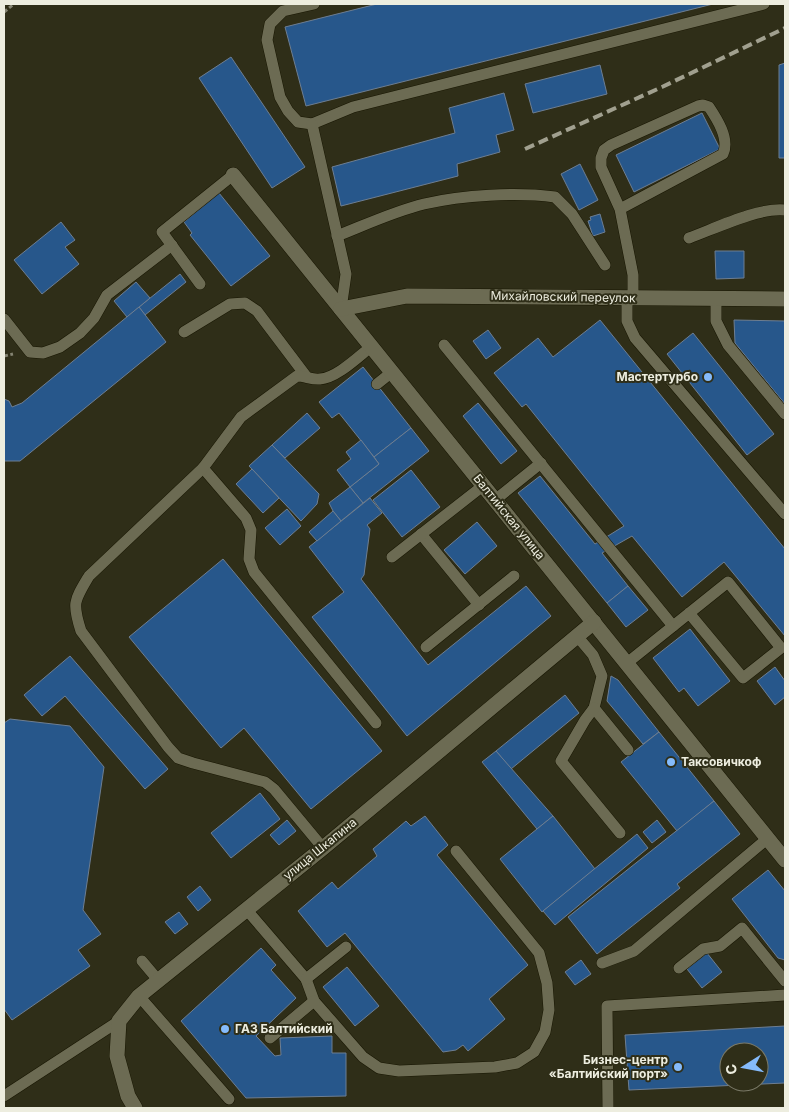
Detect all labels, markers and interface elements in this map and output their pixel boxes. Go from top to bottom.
street label: Михайловский переулок [490,288,636,305]
place label: Мастертурбо [616,369,698,384]
marker: Мастертурбо [702,371,714,383]
street label: Балтийская улица [470,471,548,562]
place label: Таксовичкоф [681,754,761,769]
marker: Таксовичкоф [665,756,677,768]
street label: улица Шкапина [280,814,359,883]
place label: ГАЗ Балтийский [235,1021,333,1036]
marker: ГАЗ Балтийский [219,1023,231,1035]
north arrow [719,1042,769,1092]
place label: Бизнес-центр «Балтийский порт» [549,1052,668,1081]
marker: Бизнес-центр «Балтийский порт» [672,1061,684,1073]
text: С [721,1063,740,1076]

